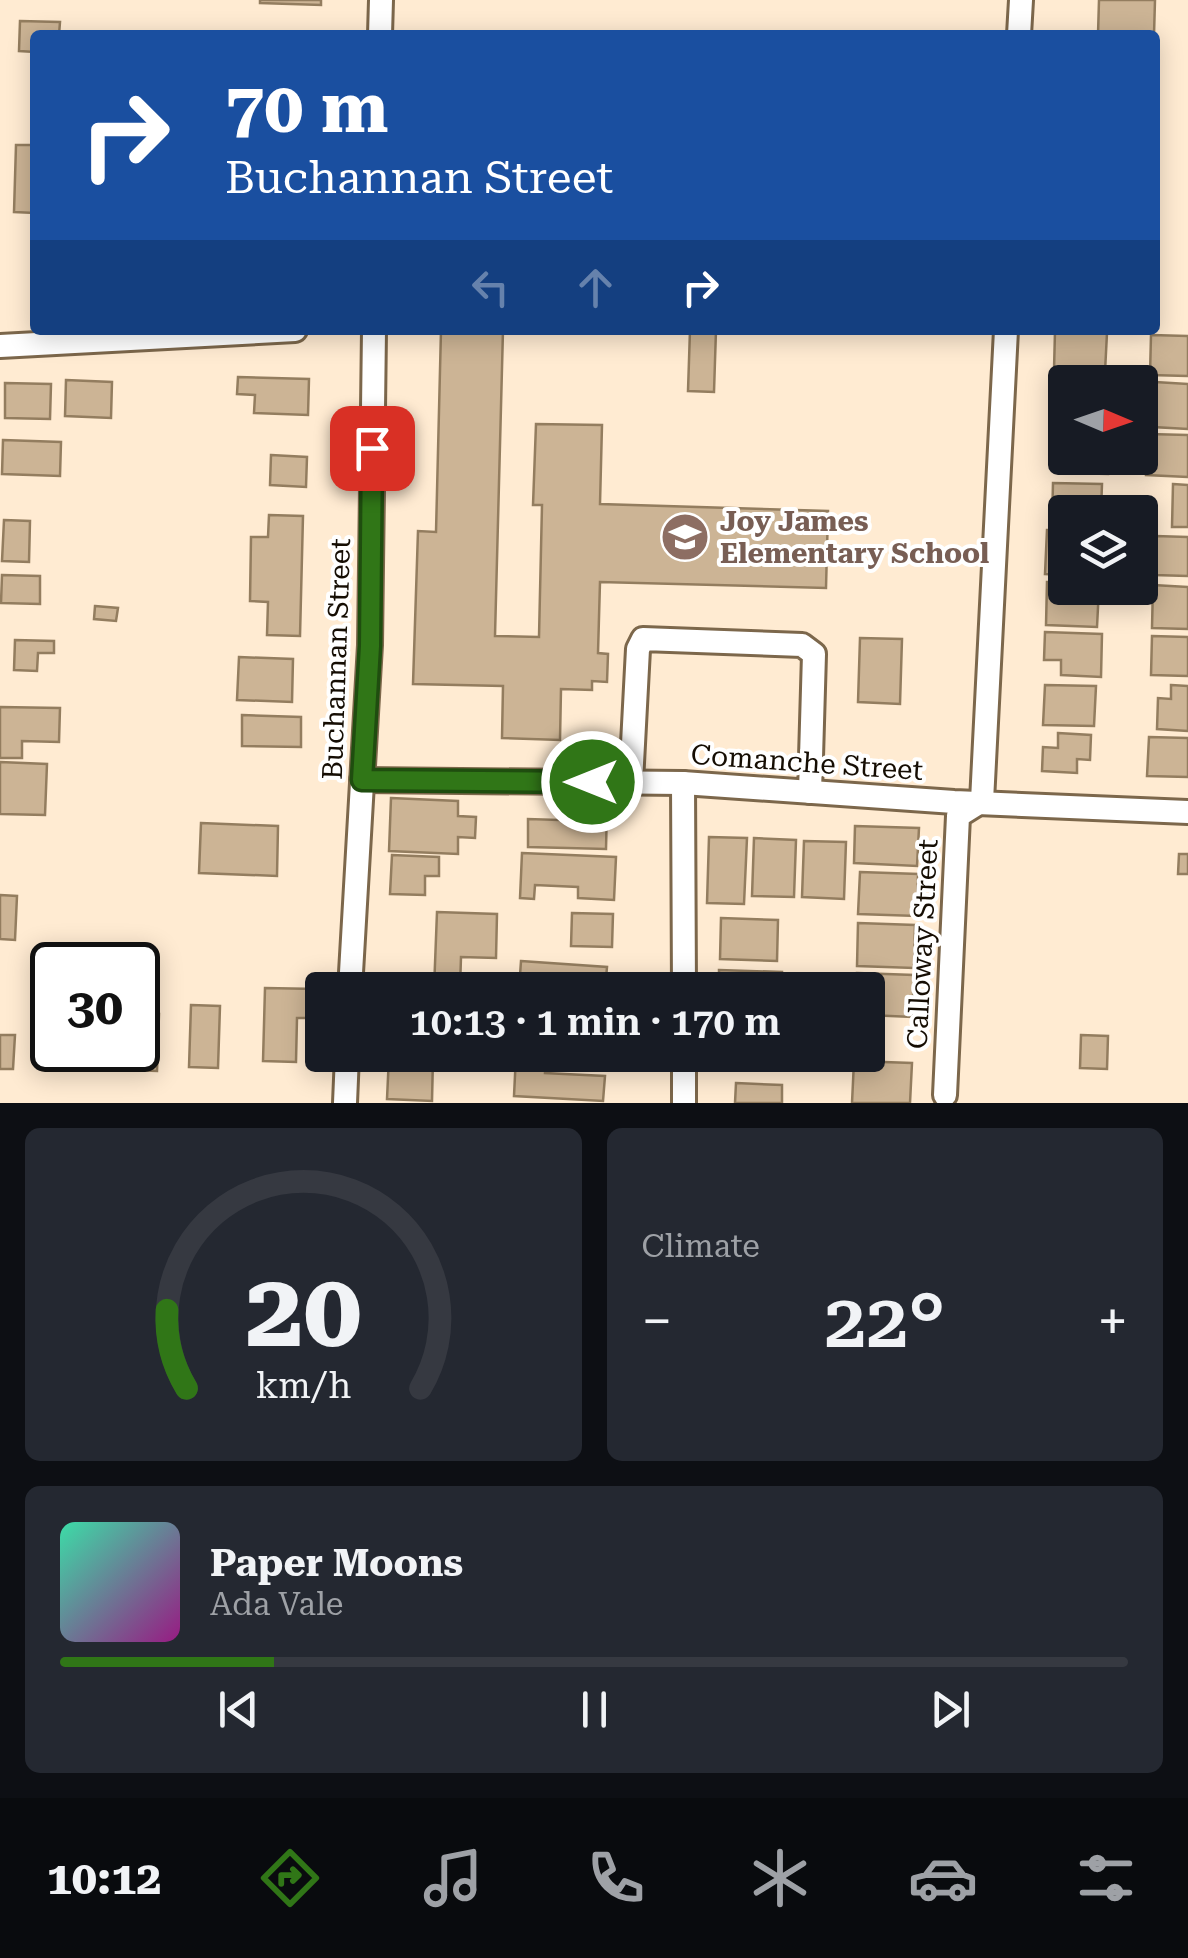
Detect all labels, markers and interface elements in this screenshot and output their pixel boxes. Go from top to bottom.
text: 70 m [225,67,389,149]
icon: right [60,70,190,200]
text: Buchannan Street [225,151,613,204]
icon: left [463,260,518,315]
icon: ahead [568,260,623,315]
icon: right [673,260,728,315]
north arrow [1048,365,1158,475]
map controls [1048,365,1158,605]
pin [330,406,415,491]
icon: arrive [345,421,400,476]
button: layers [1048,495,1158,605]
place label: Joy James Elementary School [720,505,989,570]
school or university icon: Joy James Elementary School [659,511,711,563]
street label: Buchannan Street [316,538,357,780]
position arrow [540,730,644,834]
street label: Comanche Street [690,738,924,787]
street label: Calloway Street [901,838,944,1050]
speed limit sign: 30 [30,942,160,1072]
text: 10:13 · 1 min · 170 m [410,1000,781,1044]
text: Climate [642,1227,760,1265]
text: 20 [245,1250,361,1371]
text: 22° [824,1277,945,1365]
text: − [642,1289,672,1353]
text: + [1097,1289,1128,1353]
text: km/h [255,1365,351,1407]
text: Paper Moons [210,1541,463,1585]
text: Ada Vale [210,1585,343,1623]
icon: previous [211,1682,266,1737]
icon: pause [567,1682,622,1737]
icon: next [923,1682,978,1737]
icon: directions [255,1843,325,1913]
icon: music [418,1843,488,1913]
icon: phone [581,1843,651,1913]
icon: climate [745,1843,815,1913]
icon: car [908,1843,978,1913]
icon: filters [1071,1843,1141,1913]
text: 10:12 [47,1852,162,1905]

